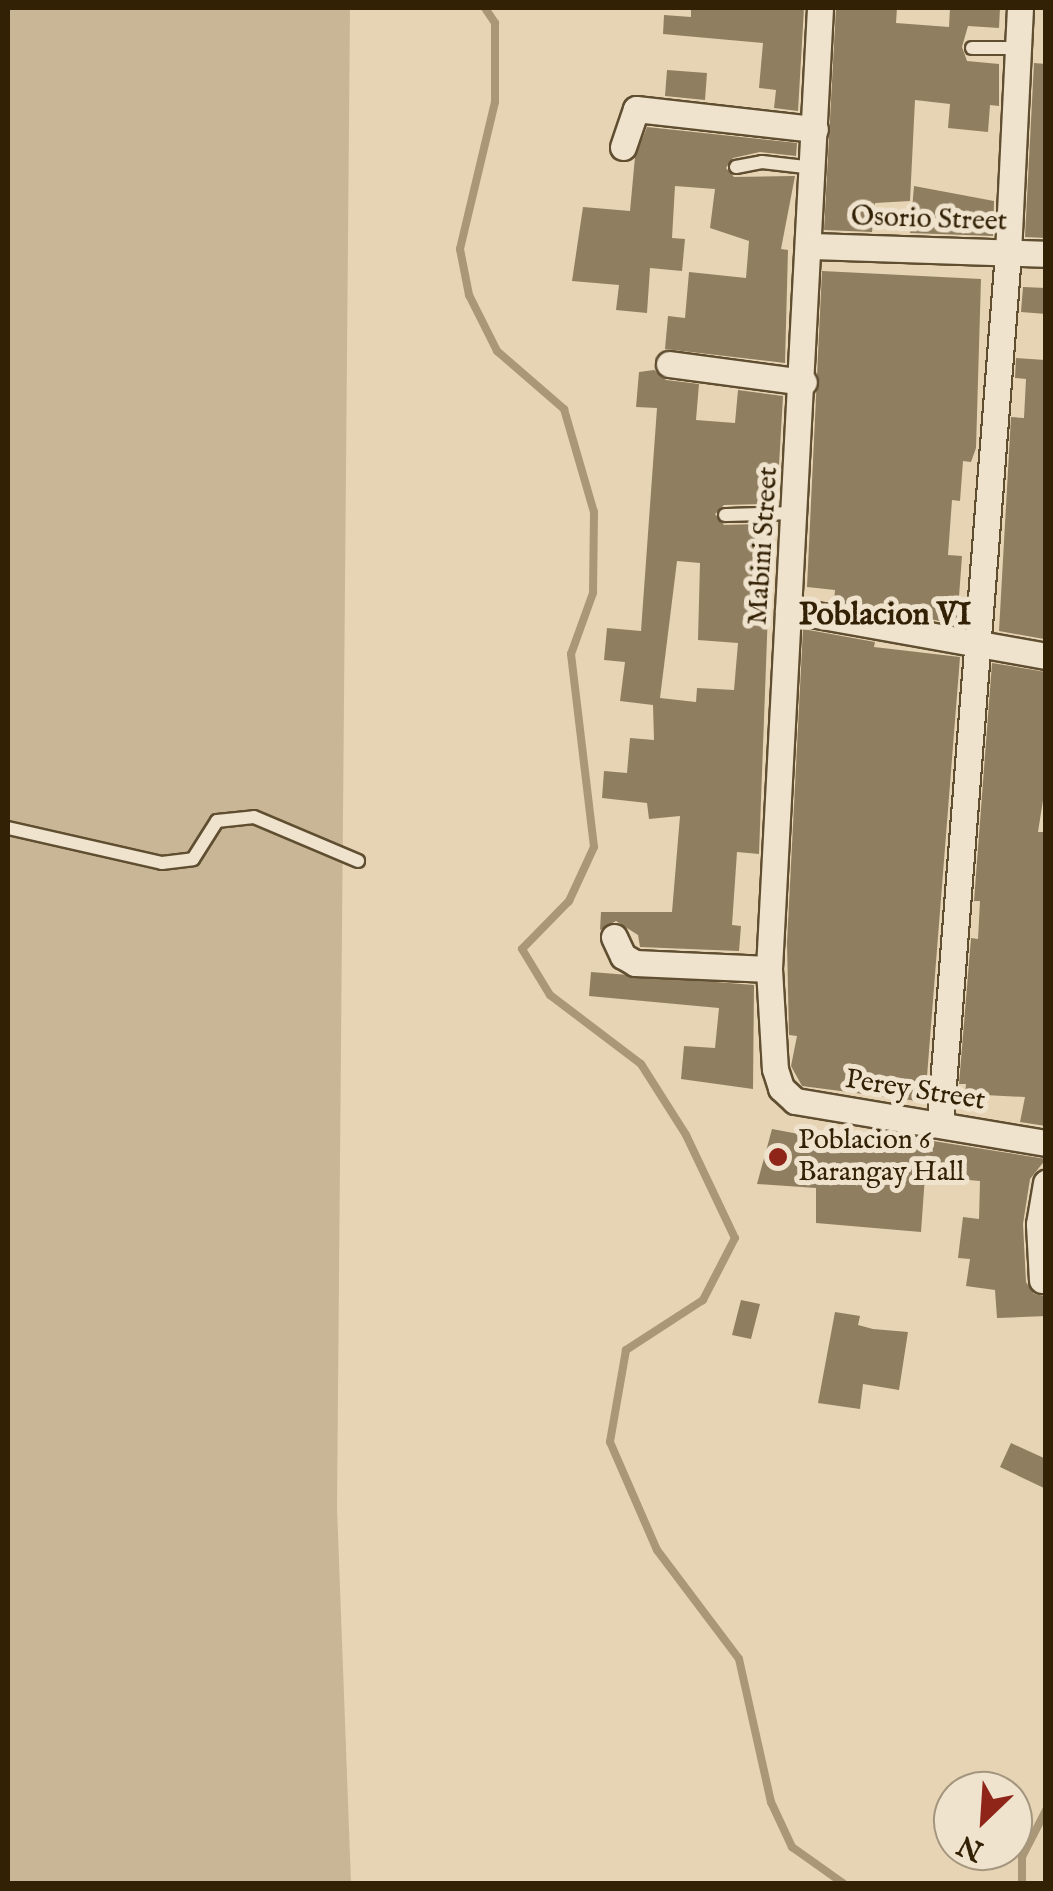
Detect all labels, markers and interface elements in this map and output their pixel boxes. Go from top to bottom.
street label: Osorio Street [850,200,1008,240]
street label: Mabini Street [742,466,786,626]
district label: Poblacion VI [799,597,971,635]
street label: Perey Street [843,1063,987,1119]
place label: Poblacion 6 Barangay Hall [798,1124,964,1190]
marker: Poblacion 6 Barangay Hall [767,1146,789,1168]
north arrow [933,1771,1033,1871]
text: N [953,1826,989,1868]

